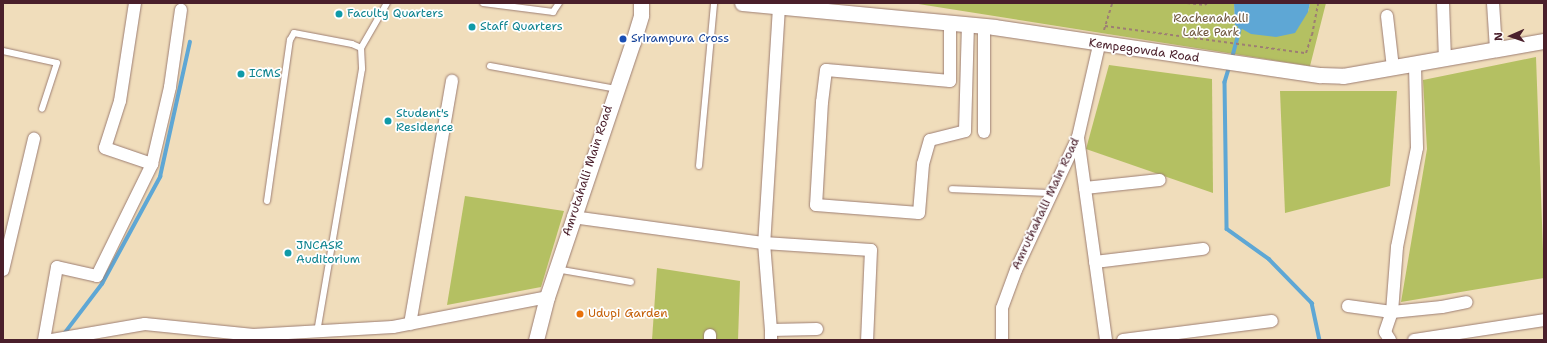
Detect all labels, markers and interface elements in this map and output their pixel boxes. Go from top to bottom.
place label: Faculty Quarters [347,7,443,21]
marker: Faculty Quarters [334,9,344,19]
park label: Rachenahalli Lake Park [1173,12,1249,40]
north arrow [1491,16,1531,56]
place label: Staff Quarters [480,20,563,34]
marker: Staff Quarters [467,22,477,32]
place label: Srirampura Cross [631,32,729,46]
text: N [1491,32,1506,41]
marker: Srirampura Cross [618,34,628,44]
street label: Kempegowda Road [1088,36,1200,66]
place label: ICMS [249,67,281,81]
marker: ICMS [236,69,246,79]
street label: Amrutahalli Main Road [560,104,616,238]
place label: Student's Residence [396,107,454,135]
marker: Student's Residence [383,116,393,126]
street label: Amruthahalli Main Road [1009,136,1083,272]
place label: JNCASR Auditorium [296,239,360,267]
marker: JNCASR Auditorium [283,248,293,258]
place label: Udupi Garden [588,307,668,321]
marker: Udupi Garden [575,309,585,319]

